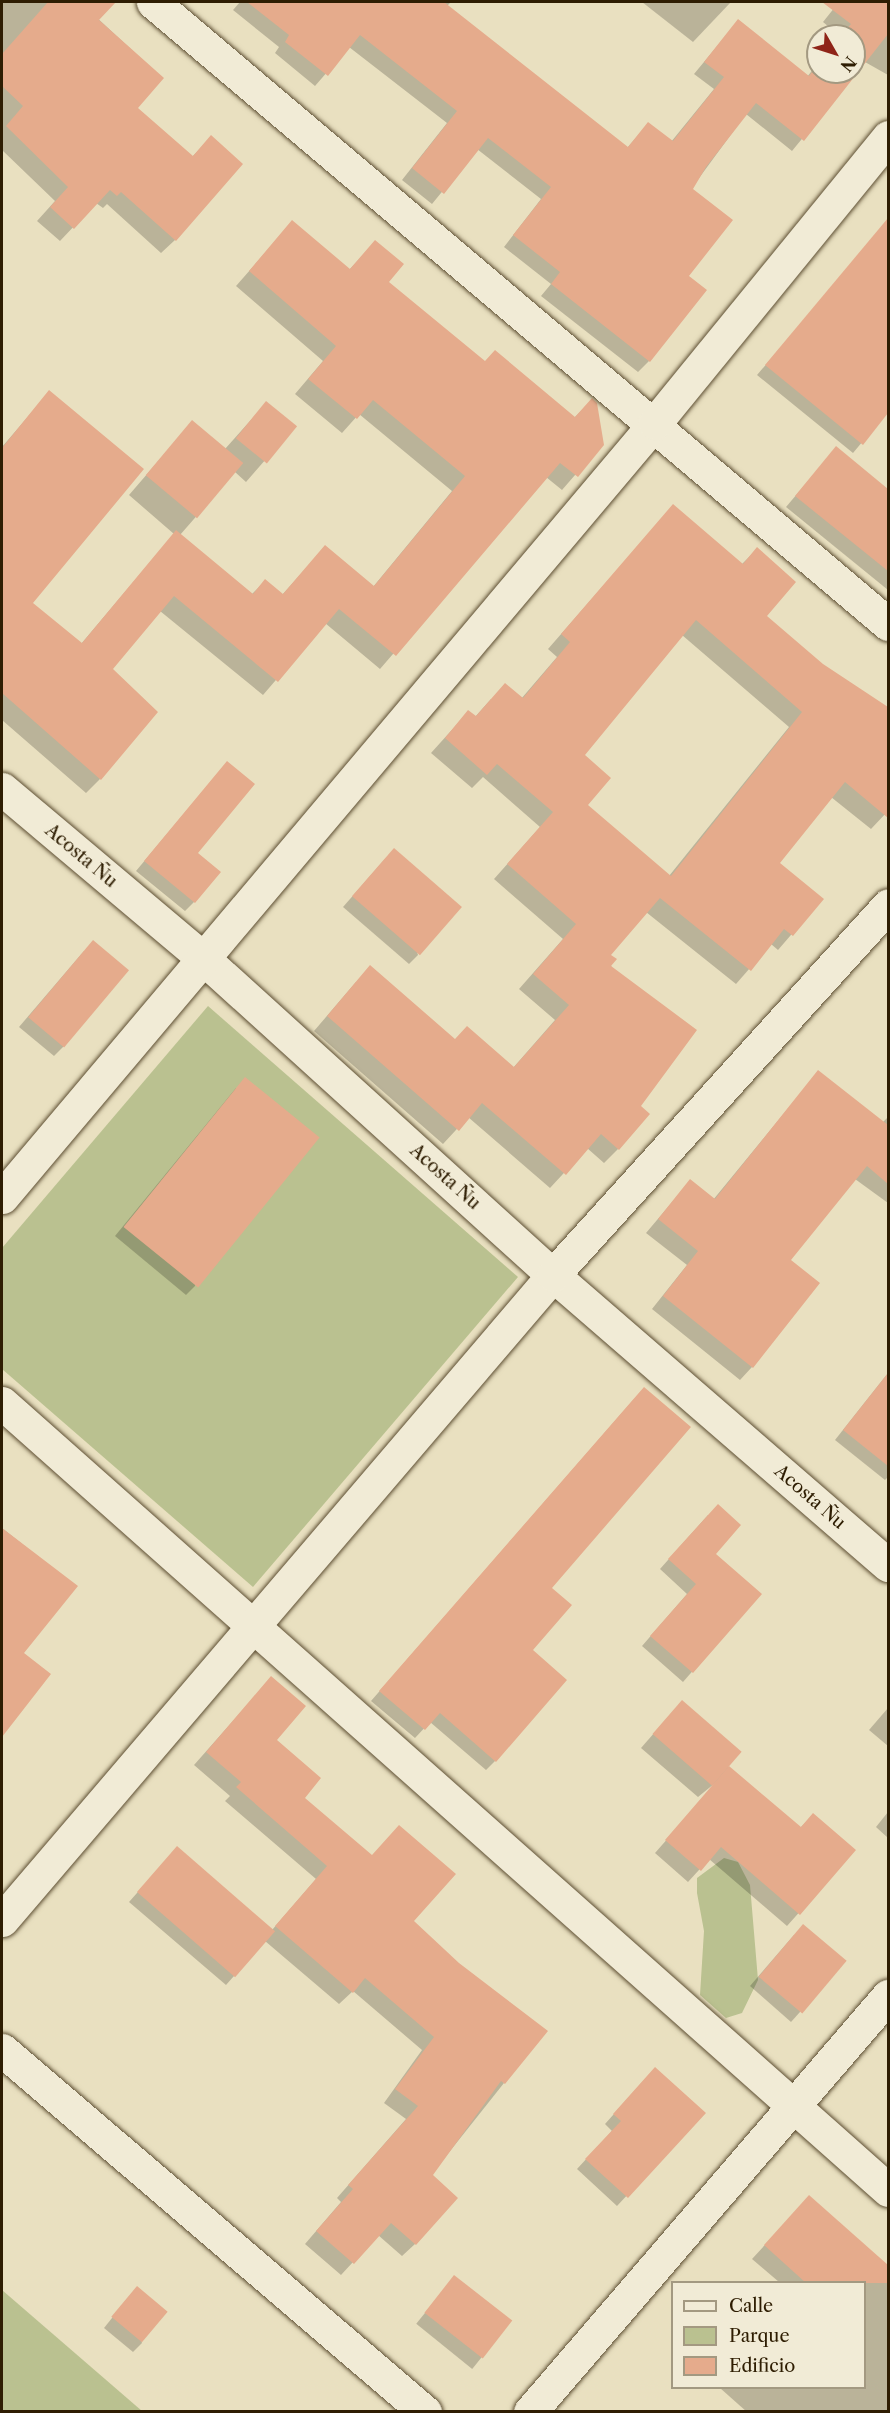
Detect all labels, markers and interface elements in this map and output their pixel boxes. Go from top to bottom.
north arrow [806,24,866,84]
text: N [836,52,861,76]
street label: Acosta Ñu [41,820,121,892]
street label: Acosta Ñu [405,1140,485,1214]
street label: Acosta Ñu [770,1460,850,1534]
legend [671,2281,866,2389]
text: Calle [729,2295,773,2317]
text: Parque [729,2325,790,2347]
text: Edificio [729,2355,795,2377]

